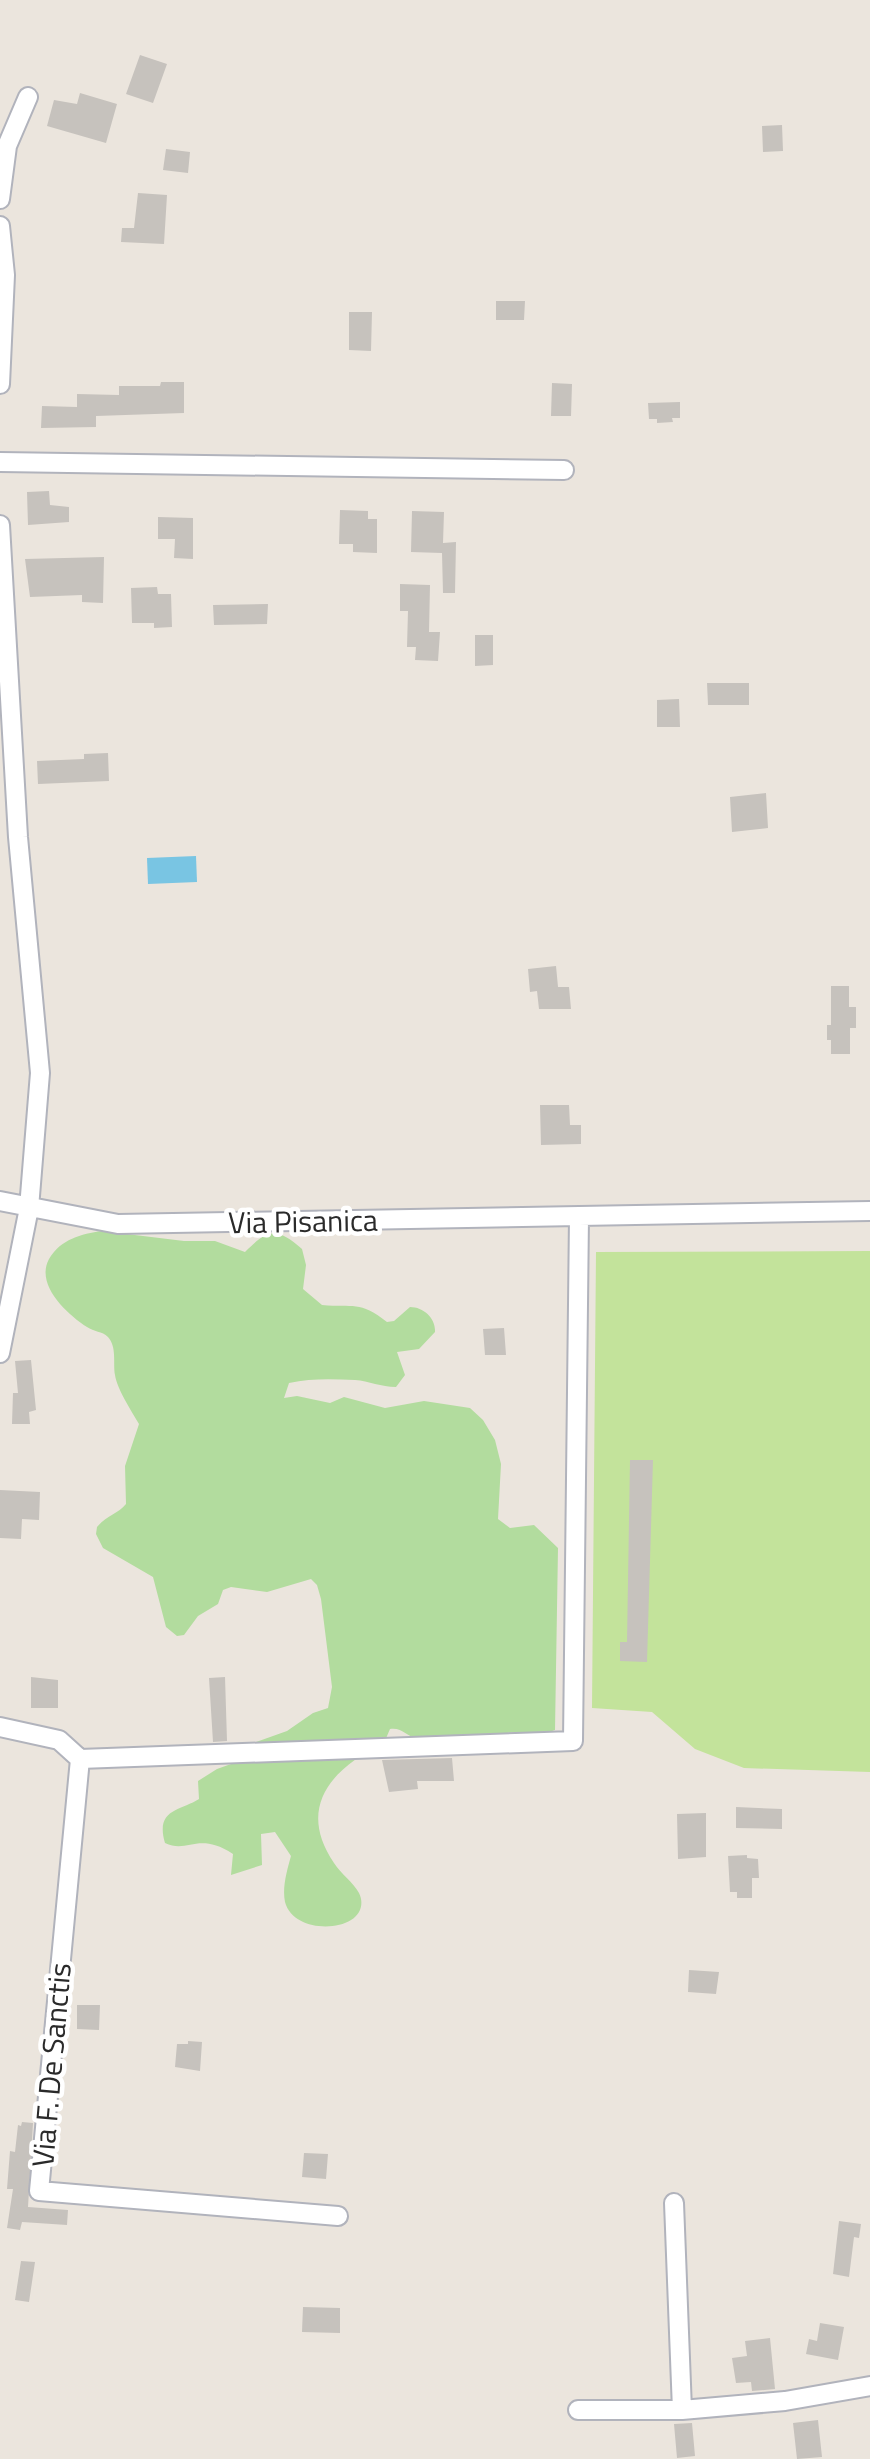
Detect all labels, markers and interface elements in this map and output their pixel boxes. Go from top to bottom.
street label: Via Pisanica [228,1197,378,1245]
street label: Via F. De Sanctis [19,1961,83,2169]

